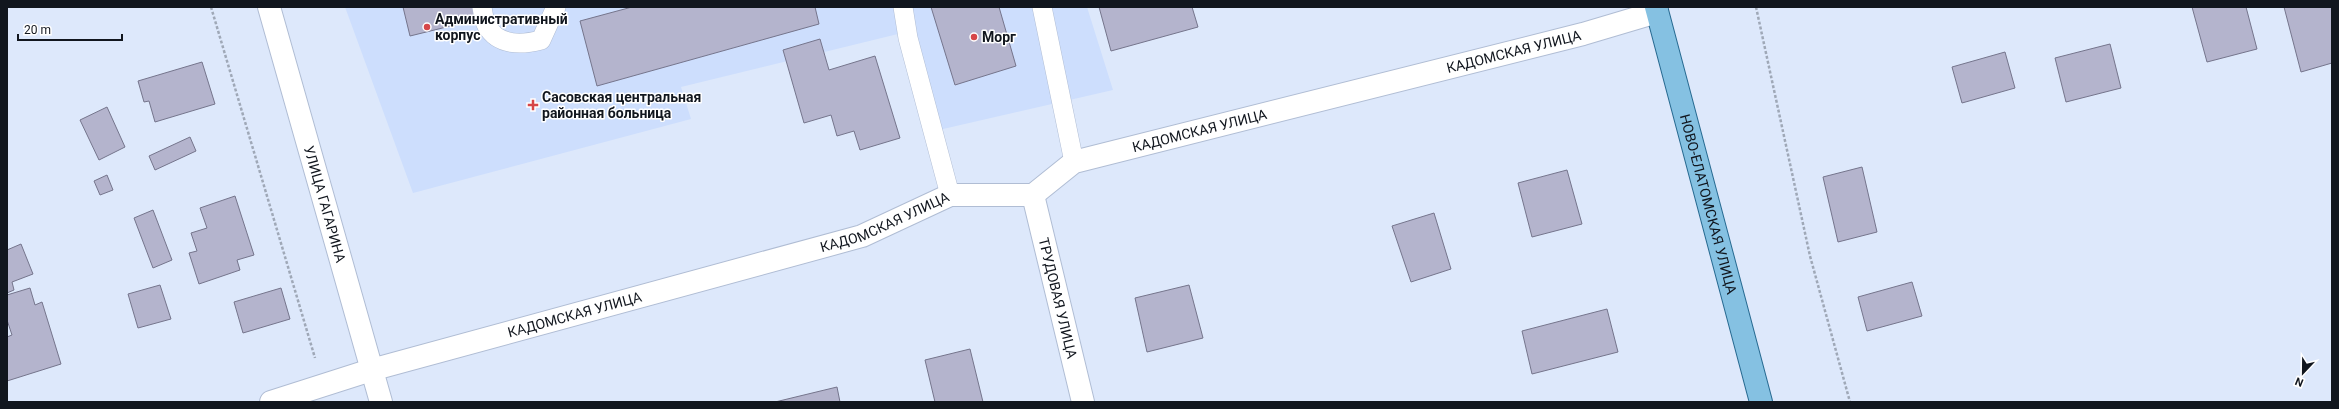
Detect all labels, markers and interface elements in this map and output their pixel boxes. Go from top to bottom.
place label: Административный корпус [435,11,568,43]
scale bar [18,16,122,42]
marker: Административный корпус [422,22,432,32]
text: 20 m [24,23,51,37]
street label: КАДОМСКАЯ УЛИЦА [1445,27,1583,76]
place label: Морг [982,29,1016,45]
marker: Морг [969,32,979,42]
place label: Сасовская центральная районная больница [542,89,701,121]
marker: Сасовская центральная районная больница [527,99,539,111]
street label: КАДОМСКАЯ УЛИЦА [1131,106,1268,155]
street label: НОВО-ЕЛАТОМСКАЯ УЛИЦА [1677,112,1740,296]
street label: УЛИЦА ГАГАРИНА [301,144,349,264]
street label: КАДОМСКАЯ УЛИЦА [818,189,952,255]
street label: ТРУДОВАЯ УЛИЦА [1036,236,1080,360]
street label: КАДОМСКАЯ УЛИЦА [506,289,643,340]
north arrow [2283,353,2323,393]
text: N [2293,374,2305,389]

